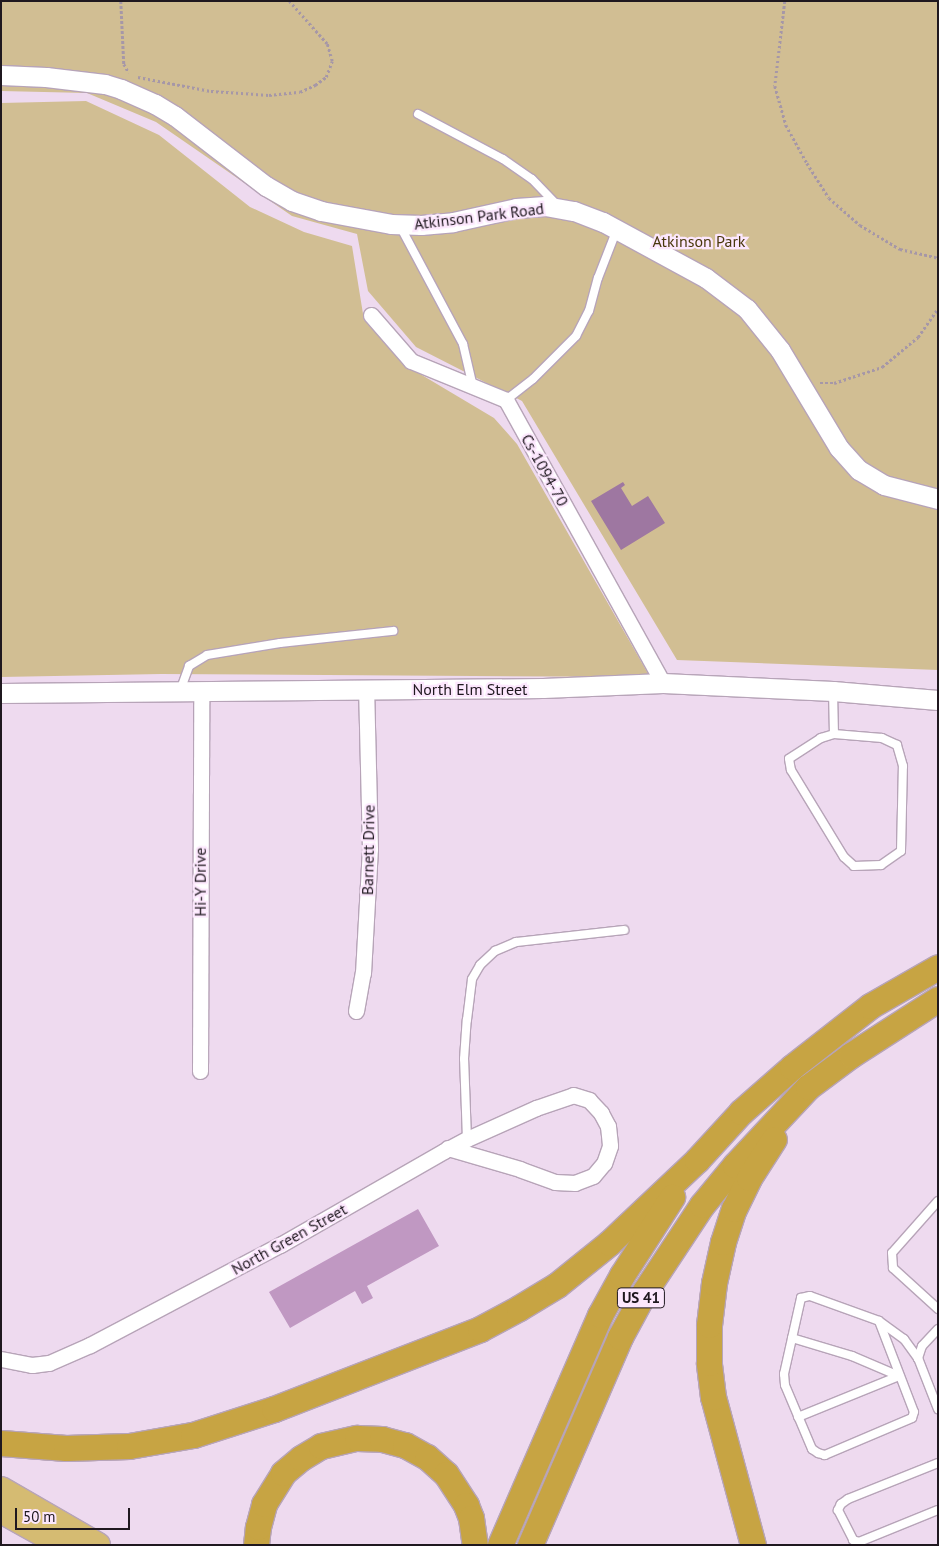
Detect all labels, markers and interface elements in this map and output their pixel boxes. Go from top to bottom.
street label: Atkinson Park Road [413,198,545,234]
park label: Atkinson Park [652,231,746,251]
street label: Cs-1094-70 [517,431,573,509]
street label: North Elm Street [412,679,528,699]
street label: Barnett Drive [358,805,378,895]
street label: Hi-Y Drive [190,847,210,917]
street label: North Green Street [228,1199,350,1279]
road number: US 41 [616,1286,666,1310]
scale bar [18,1498,132,1530]
text: 50 m [23,1507,56,1526]

